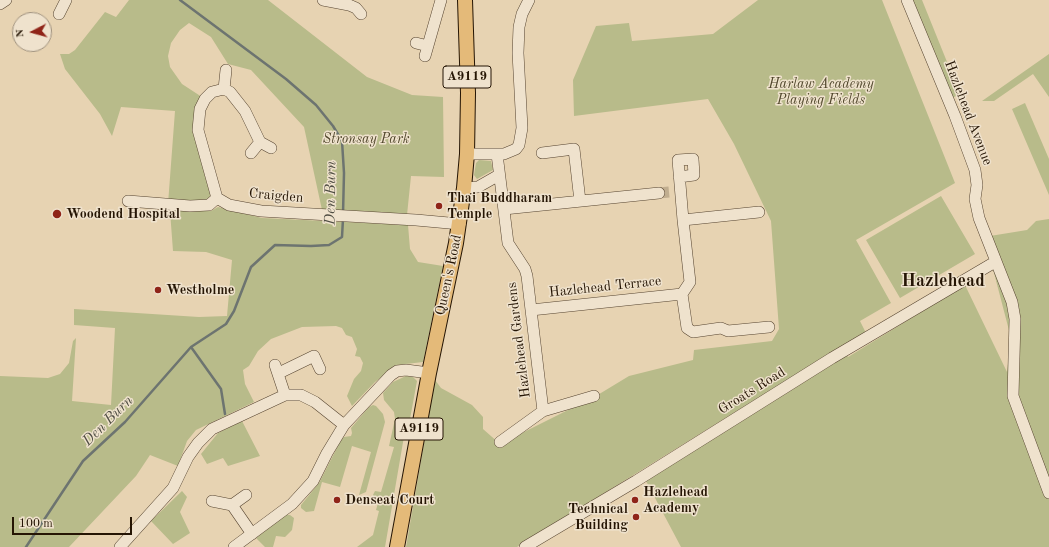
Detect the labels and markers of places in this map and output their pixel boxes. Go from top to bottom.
place label: Thai Buddharam Temple [447,190,552,222]
marker: Thai Buddharam Temple [434,201,444,211]
place label: Woodend Hospital [66,206,180,222]
marker: Woodend Hospital [51,208,63,220]
place label: Westholme [166,282,234,298]
marker: Westholme [153,285,163,295]
place label: Hazlehead Academy [643,484,708,516]
place label: Denseat Court [345,492,434,508]
marker: Denseat Court [332,495,342,505]
marker: Hazlehead Academy [630,495,640,505]
place label: Technical Building [568,501,628,534]
marker: Technical Building [631,512,641,522]

